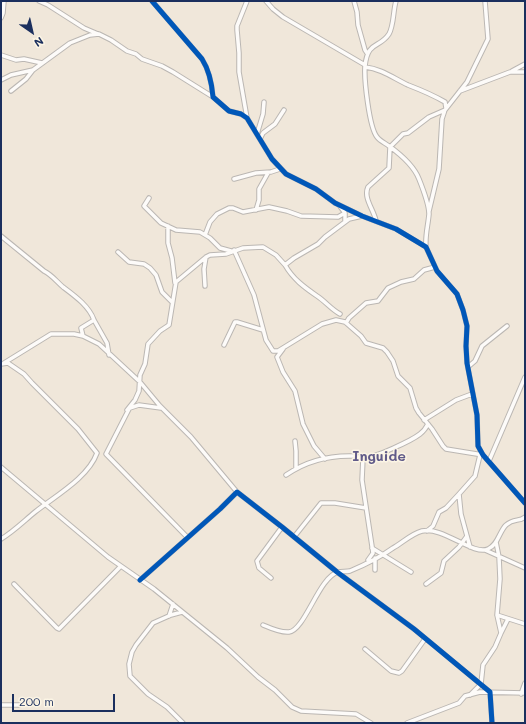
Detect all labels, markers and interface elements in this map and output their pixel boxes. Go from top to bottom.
north arrow [12,12,52,52]
text: N [31,34,47,51]
district label: Inguide [352,449,406,465]
scale bar [14,686,117,712]
text: 200 m [19,693,54,709]

